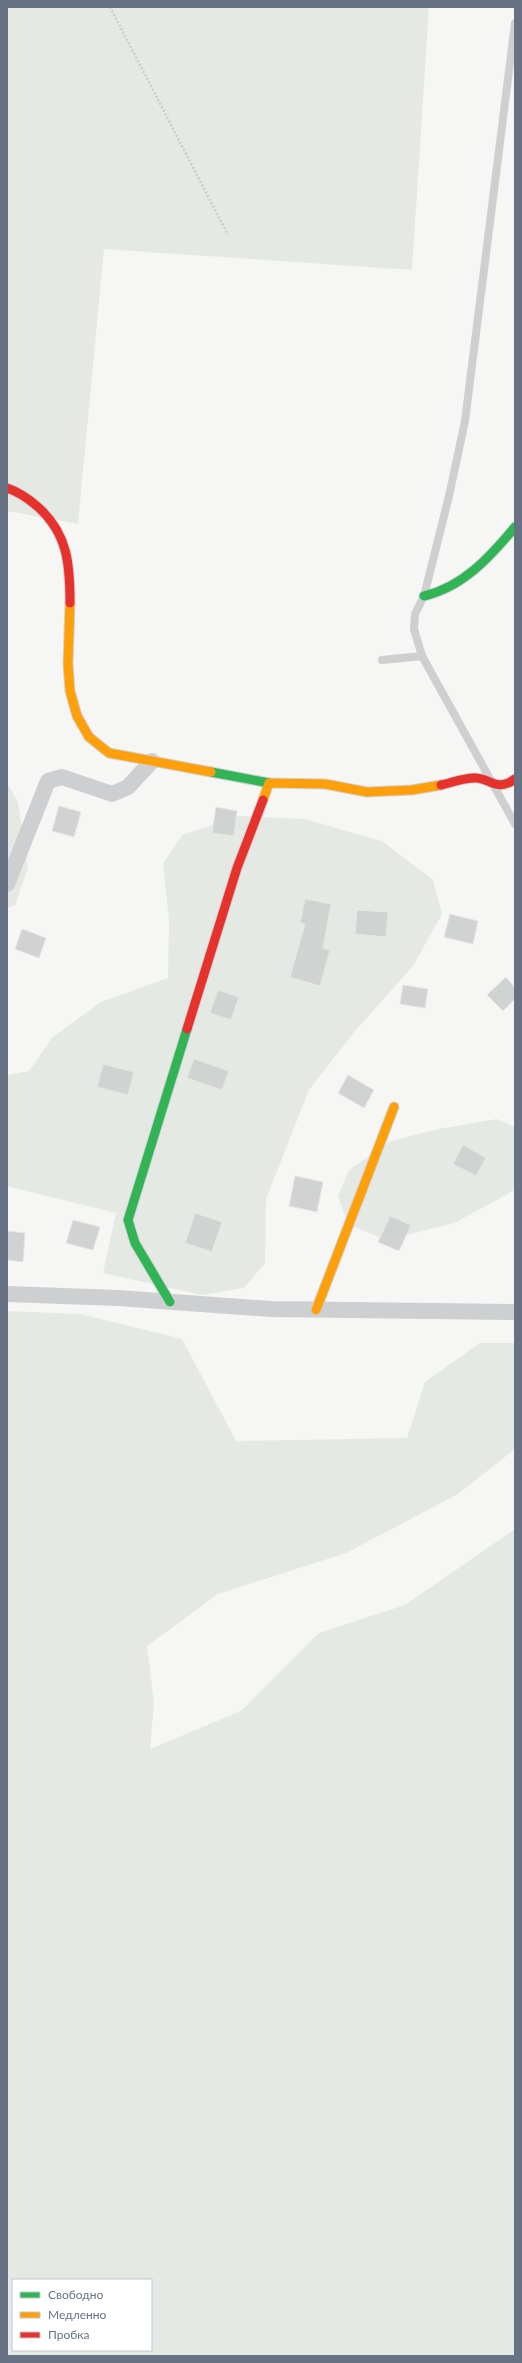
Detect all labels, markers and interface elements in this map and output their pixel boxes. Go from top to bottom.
legend [12,2279,152,2351]
text: Свободно [48,2287,104,2302]
text: Медленно [48,2307,107,2322]
text: Пробка [48,2327,89,2342]

